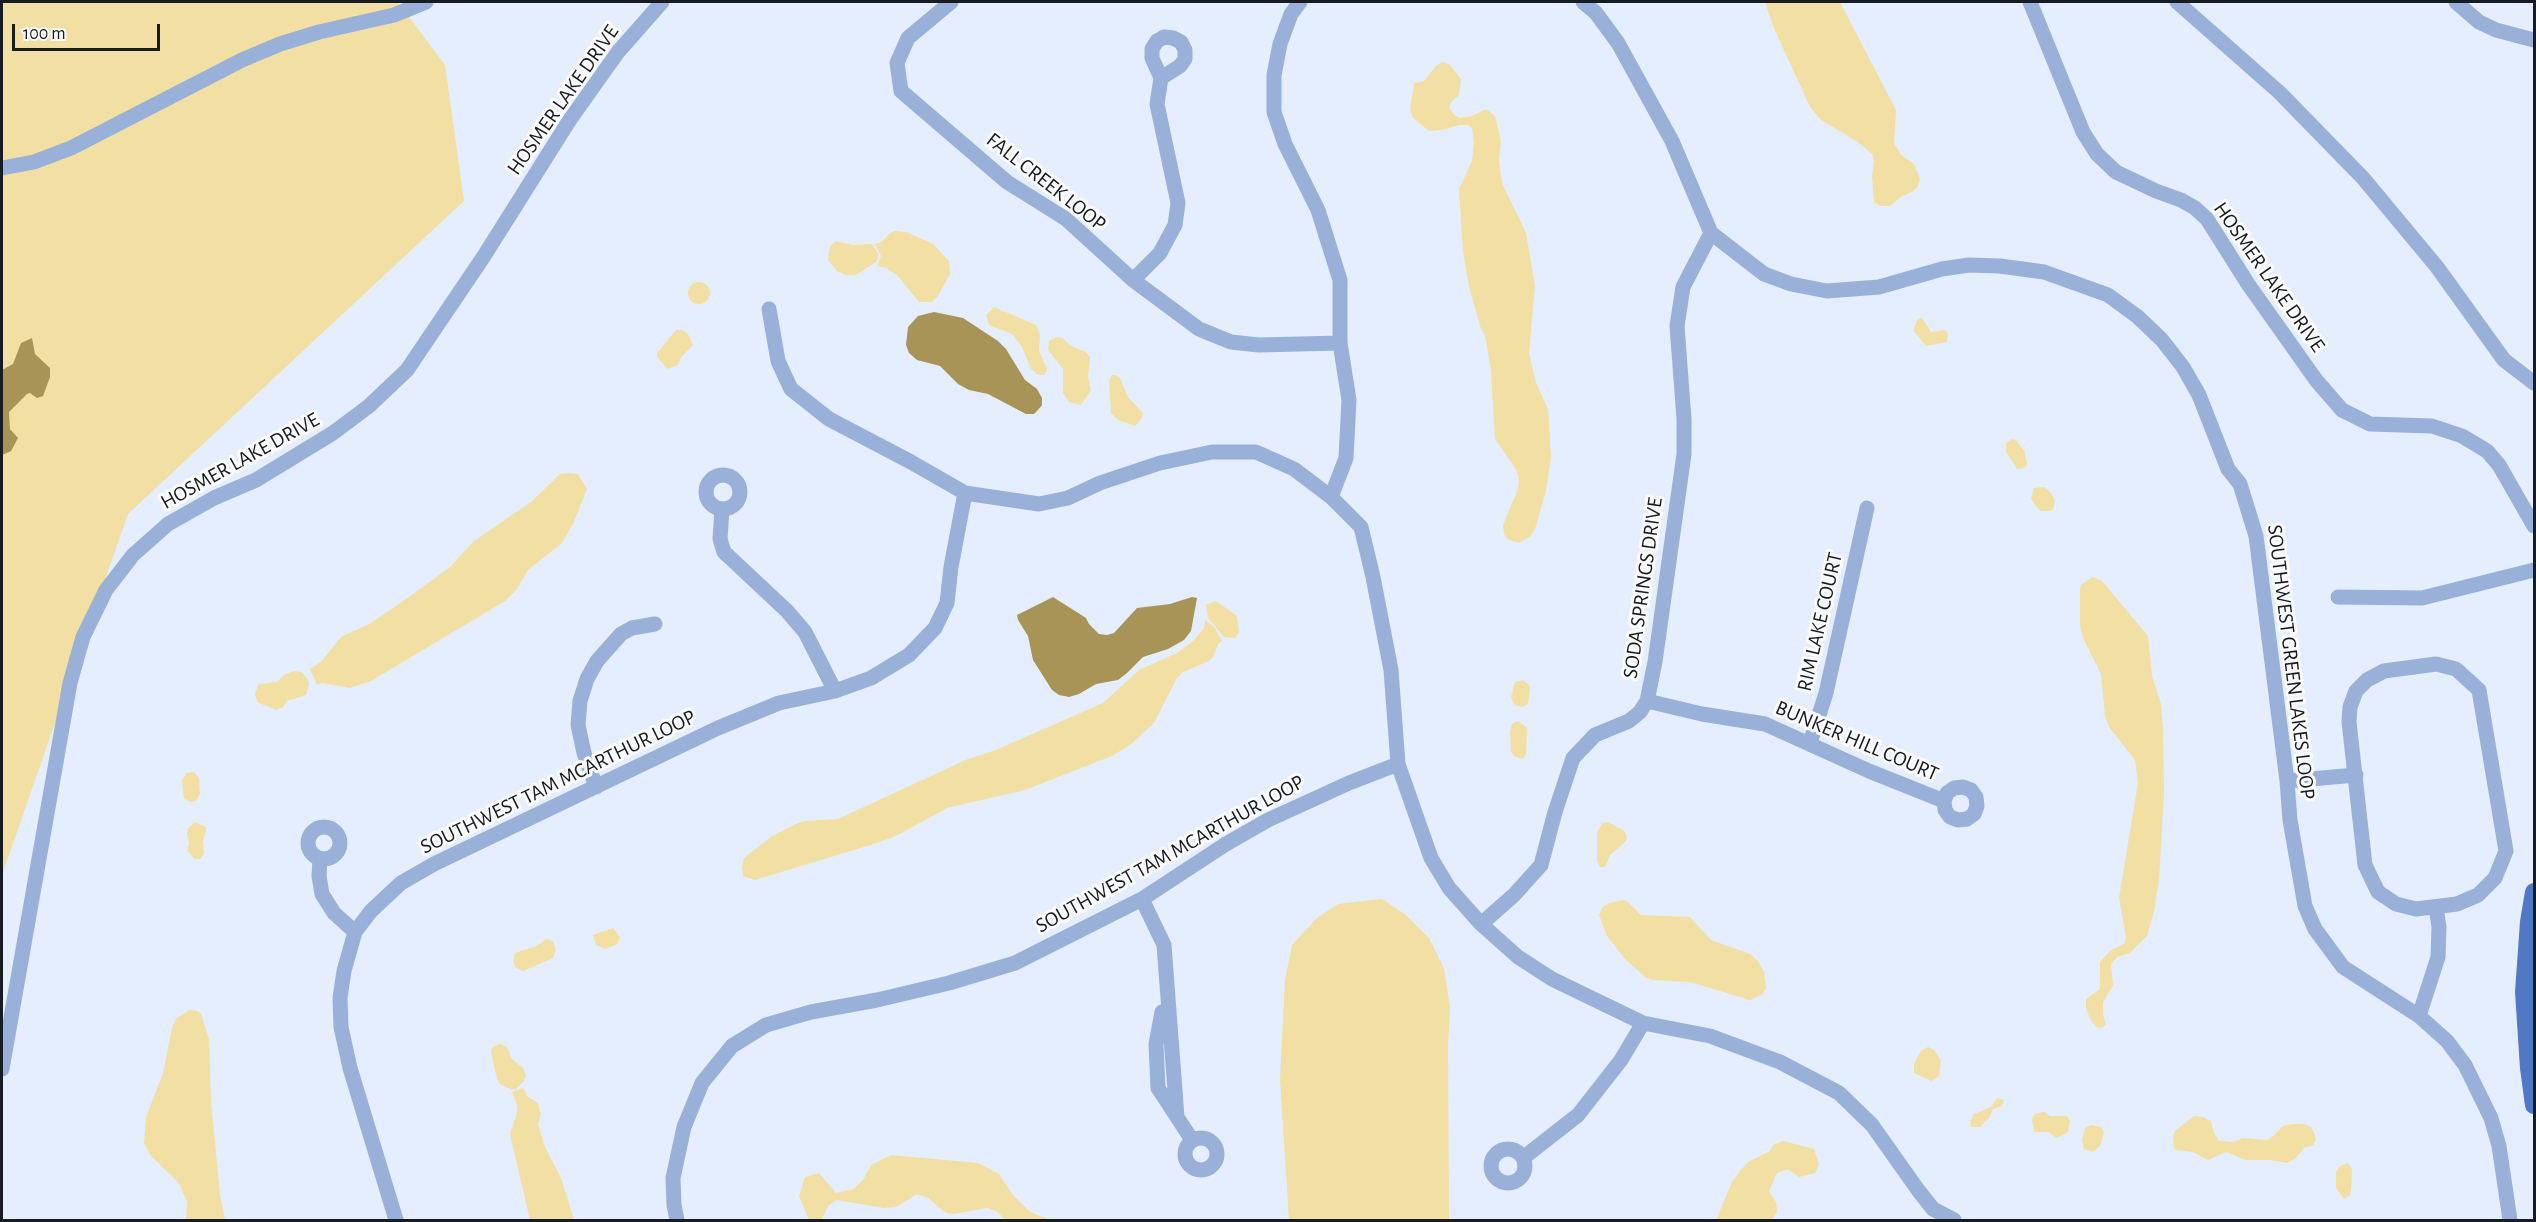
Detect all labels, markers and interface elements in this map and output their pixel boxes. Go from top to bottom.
scale bar [15,12,164,50]
street label: HOSMER LAKE DRIVE [502,20,624,180]
text: 100 m [23,25,66,43]
street label: FALL CREEK LOOP [981,127,1111,237]
street label: HOSMER LAKE DRIVE [2208,197,2330,357]
street label: HOSMER LAKE DRIVE [156,407,324,515]
street label: SODA SPRINGS DRIVE [1618,496,1668,680]
street label: SOUTHWEST GREEN LAKES LOOP [2262,523,2320,801]
street label: RIM LAKE COURT [1792,550,1848,694]
street label: BUNKER HILL COURT [1772,695,1942,787]
street label: SOUTHWEST TAM MCARTHUR LOOP [416,704,700,860]
street label: SOUTHWEST TAM MCARTHUR LOOP [1031,769,1309,939]

